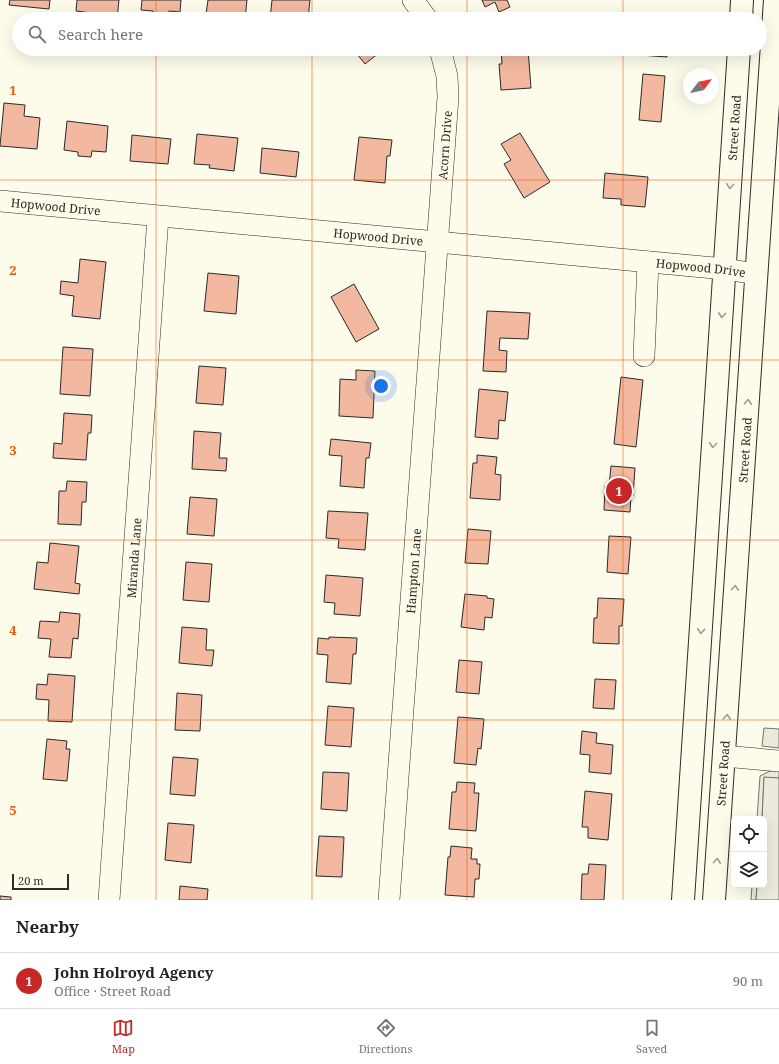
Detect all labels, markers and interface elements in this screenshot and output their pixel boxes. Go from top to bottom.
search box [12,12,767,56]
icon: search [26,23,48,45]
text: Search here [58,24,143,44]
north arrow [683,68,719,104]
text: 1 [9,81,17,99]
street label: Street Road [723,94,744,161]
street label: Acorn Drive [433,110,455,180]
one-way arrow [726,183,735,189]
street label: Hopwood Drive [10,194,101,219]
street label: Hopwood Drive [333,224,424,249]
street label: Hopwood Drive [655,254,747,281]
text: 2 [9,261,17,279]
one-way arrow [717,312,726,318]
your location [371,376,391,396]
one-way arrow [743,399,752,405]
street label: Street Road [734,416,755,483]
text: 3 [9,441,17,459]
one-way arrow [708,442,717,448]
pin: 1 [606,476,632,506]
street label: Miranda Lane [122,517,145,599]
street label: Hampton Lane [402,528,425,614]
one-way arrow [731,585,740,591]
text: 4 [9,621,17,639]
one-way arrow [696,628,705,634]
one-way arrow [722,714,731,720]
street label: Street Road [712,739,733,807]
text: 5 [9,801,17,819]
map controls [731,816,767,888]
button: locate [731,816,767,852]
button: layers [731,852,767,888]
one-way arrow [712,858,721,864]
scale bar [12,872,69,891]
text: 20 m [18,873,44,888]
text: Nearby [16,915,79,938]
text: John Holroyd Agency [54,962,213,982]
text: 1 [25,972,33,990]
text: 90 m [733,972,763,990]
text: Office · Street Road [54,982,171,1000]
tab: Map [112,1017,135,1056]
tab: Directions [359,1017,412,1056]
tab: Saved [636,1017,667,1056]

